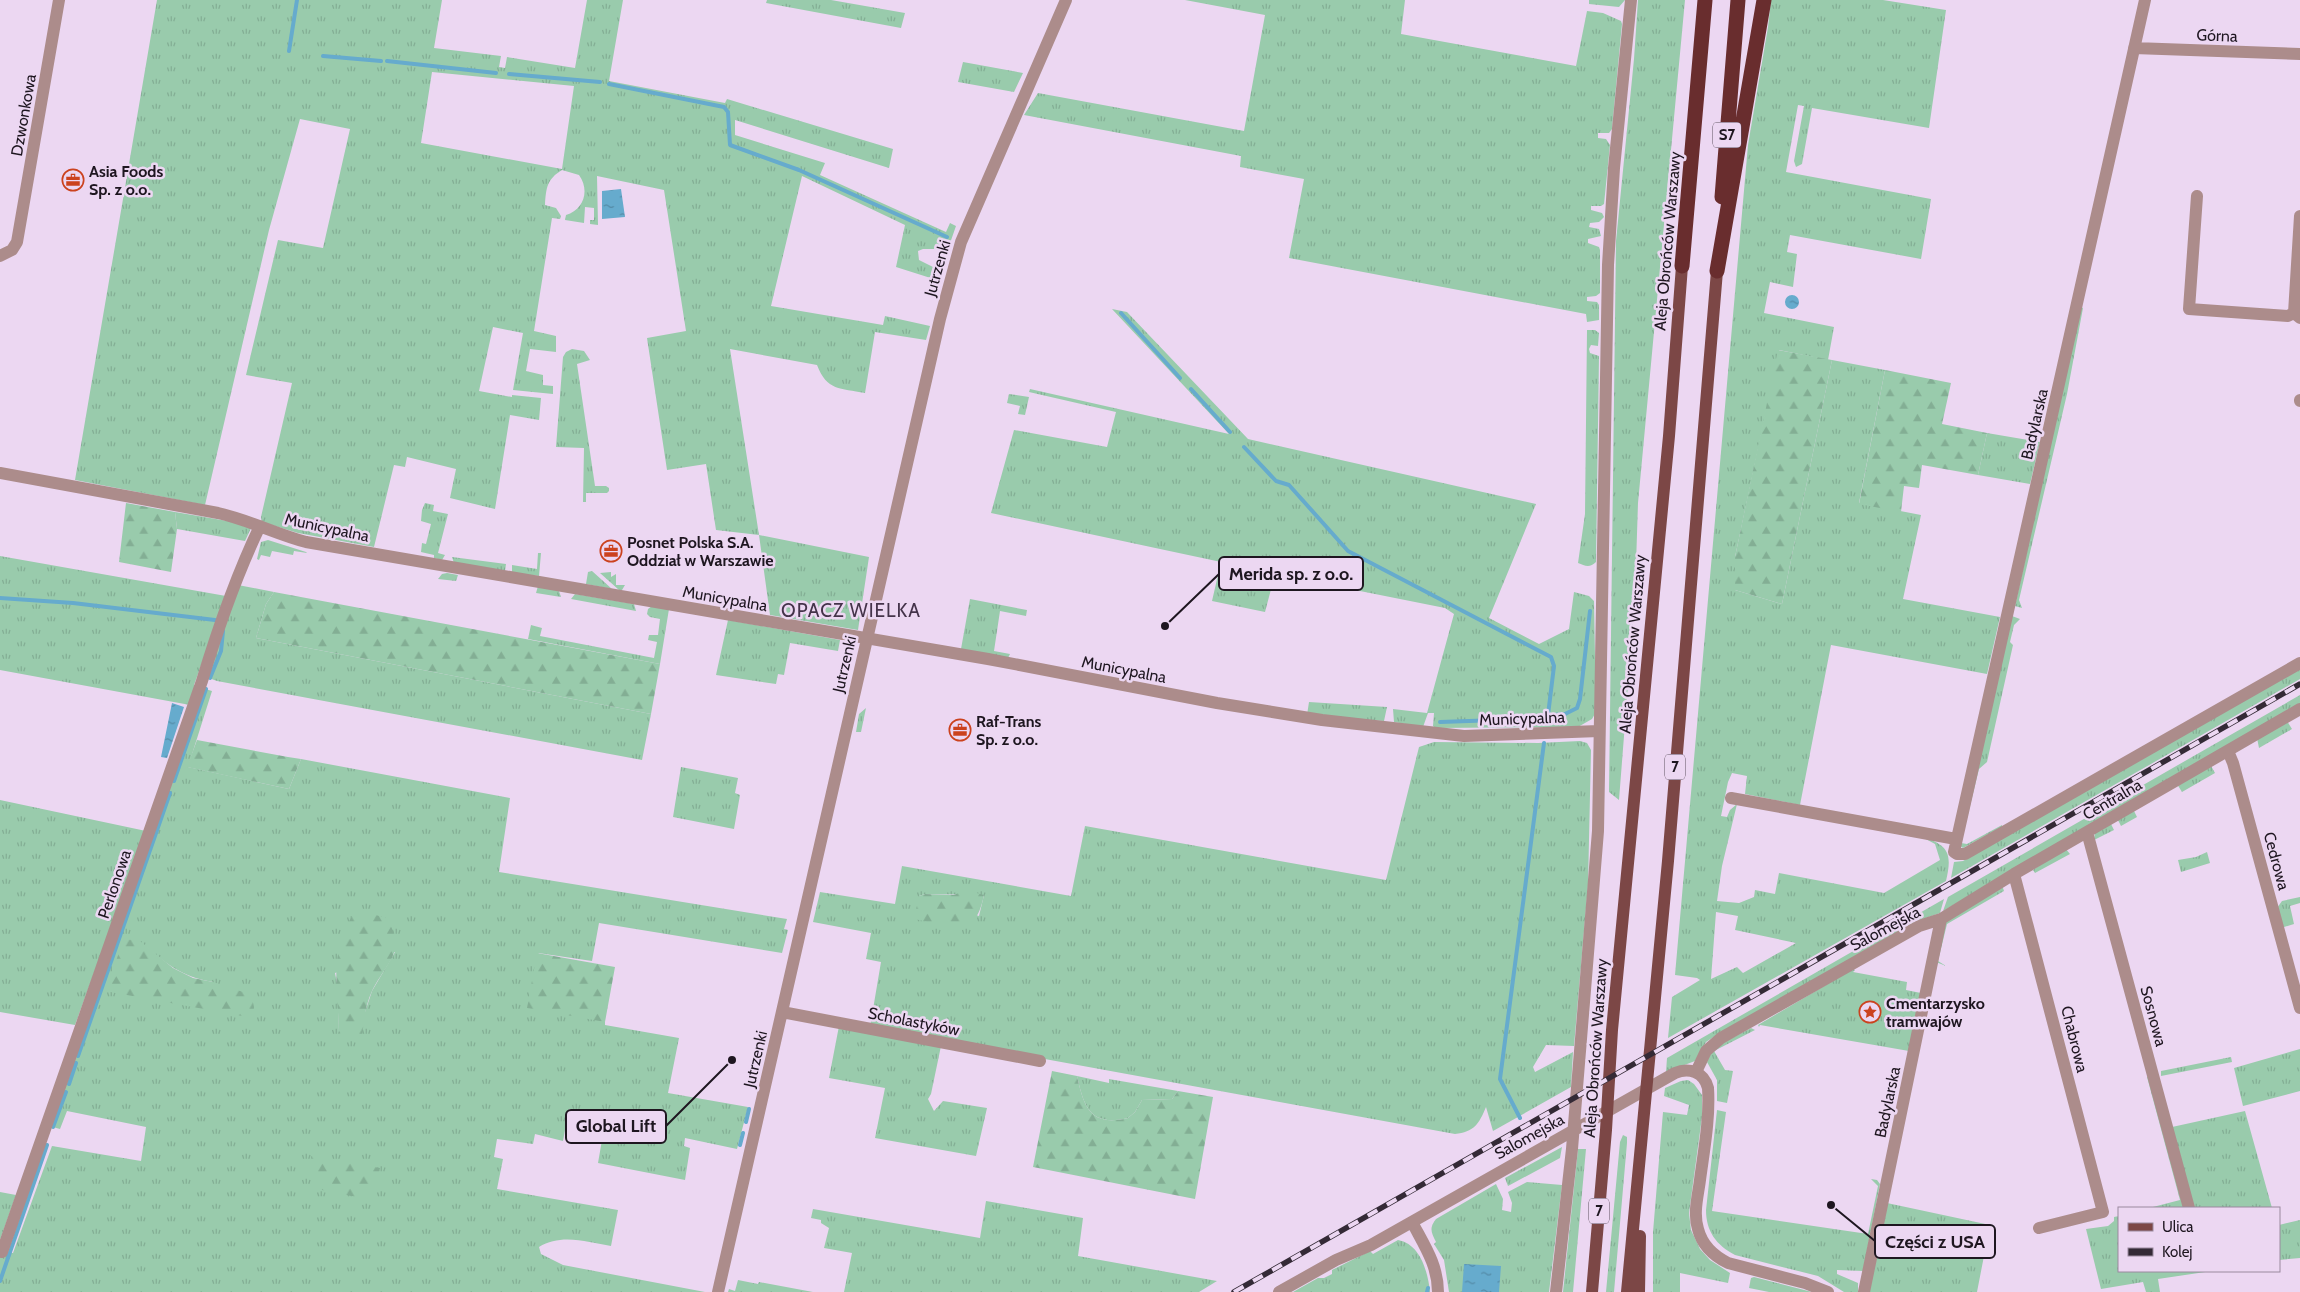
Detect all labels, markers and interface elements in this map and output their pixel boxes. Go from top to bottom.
street label: Górna [2196,25,2238,46]
street label: Dzwonkowa [7,72,40,158]
road number: S7 [1713,122,1741,148]
street label: Aleja Obrońców Warszawy [1650,151,1685,331]
place label: Asia Foods Sp. z o.o. [89,162,163,199]
office icon: Asia Foods Sp. z o.o. [61,168,85,192]
street label: Jutrzenki [920,238,955,299]
street label: Badylarska [2017,387,2052,461]
street label: Municypalna [283,509,371,546]
place label: Posnet Polska S.A. Oddział w Warszawie [627,533,773,570]
office icon: Posnet Polska S.A. Oddział w Warszawie [599,539,623,563]
street label: Aleja Obrońców Warszawy [1615,554,1650,734]
callout: Merida sp. z o.o. [1219,557,1363,590]
text: Merida sp. z o.o. [1229,563,1353,585]
street label: Municypalna [681,582,769,615]
district label: OPACZ WIELKA [781,599,921,622]
street label: Jutrzenki [829,634,860,695]
street label: Municypalna [1080,652,1168,687]
street label: Municypalna [1479,707,1566,729]
place label: Raf-Trans Sp. z o.o. [976,712,1042,749]
office icon: Raf-Trans Sp. z o.o. [948,718,972,742]
road number: 7 [1665,754,1685,780]
street label: Centralna [2079,775,2145,824]
street label: Cedrowa [2260,830,2293,893]
street label: Perlonowa [94,847,135,921]
street label: Salomejska [1847,902,1924,955]
street label: Aleja Obrońców Warszawy [1580,958,1611,1138]
street label: Sosnowa [2136,984,2171,1049]
place label: Cmentarzysko tramwajów [1886,994,1985,1031]
place icon: Cmentarzysko tramwajów [1858,1000,1882,1024]
street label: Scholastyków [867,1003,962,1040]
street label: Chabrowa [2057,1004,2092,1075]
street label: Jutrzenki [740,1029,771,1090]
street label: Badylarska [1871,1065,1904,1139]
street label: Salomejska [1491,1109,1568,1163]
callout: Global Lift [566,1110,666,1143]
text: Global Lift [576,1115,656,1137]
road number: 7 [1589,1198,1609,1224]
legend [2118,1207,2280,1272]
text: Ulica [2162,1218,2194,1236]
callout: Części z USA [1875,1225,1995,1258]
text: Części z USA [1885,1231,1986,1253]
text: Kolej [2162,1243,2193,1261]

